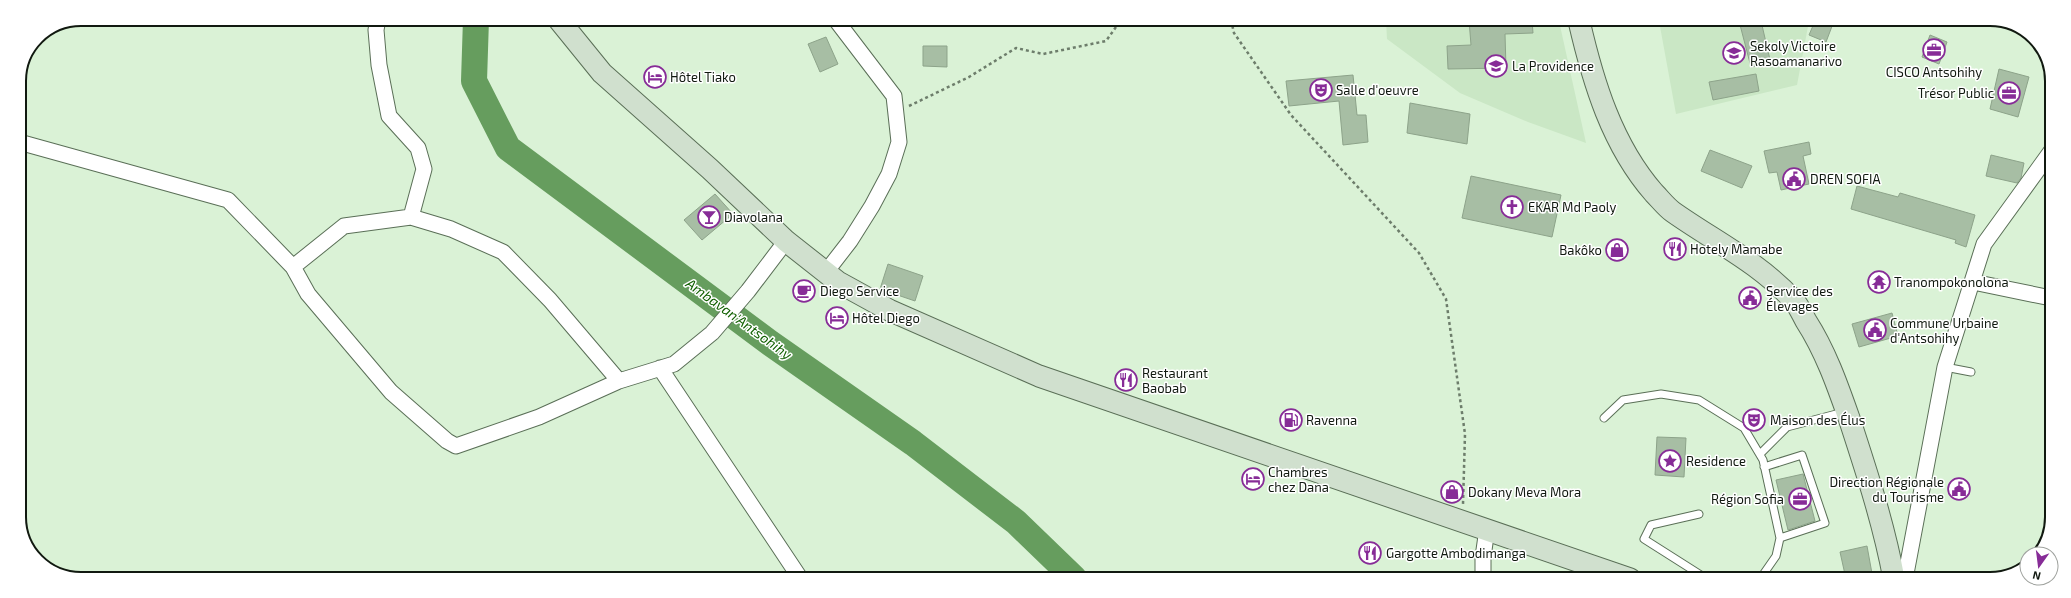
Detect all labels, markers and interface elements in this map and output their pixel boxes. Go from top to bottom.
office icon: CISCO Antsohihy [1921,37,1947,63]
place label: Sekoly Victoire Rasoamanarivo [1750,38,1842,69]
school or university icon: Sekoly Victoire Rasoamanarivo [1721,40,1747,66]
school or university icon: La Providence [1483,53,1509,79]
place label: La Providence [1512,58,1594,74]
hotel icon: Hôtel Tiako [642,64,668,90]
place label: CISCO Antsohihy [1886,64,1982,80]
place label: Hôtel Tiako [670,69,736,85]
theatre icon: Salle d'oeuvre [1308,77,1334,103]
office icon: Trésor Public [1996,80,2022,106]
place label: Salle d'oeuvre [1336,82,1419,98]
place label: Trésor Public [1918,85,1994,101]
public building icon: DREN SOFIA [1781,166,1807,192]
place label: DREN SOFIA [1810,171,1881,187]
church icon: EKAR Md Paoly [1499,194,1525,220]
place label: EKAR Md Paoly [1528,199,1616,215]
bar icon: Diavolana [696,204,722,230]
place label: Diavolana [724,209,783,225]
restaurant icon: Hotely Mamabe [1662,236,1688,262]
shop icon: Bakôko [1604,237,1630,263]
place label: Hotely Mamabe [1690,241,1783,257]
place label: Bakôko [1559,242,1602,258]
temple icon: Tranompokonolona [1866,269,1892,295]
water label: Ambavan'Antsohihy [682,274,796,363]
place label: Tranompokonolona [1894,274,2009,290]
cafe icon: Diego Service [791,278,817,304]
place label: Diego Service [820,283,899,299]
place label: Service des Élevages [1766,283,1833,314]
public building icon: Service des Élevages [1737,285,1763,311]
hotel icon: Hôtel Diego [824,305,850,331]
place label: Hôtel Diego [852,310,920,326]
place label: Commune Urbaine d'Antsohihy [1890,315,1999,346]
public building icon: Commune Urbaine d'Antsohihy [1862,317,1888,343]
place label: Restaurant Baobab [1142,365,1208,396]
restaurant icon: Restaurant Baobab [1113,367,1139,393]
fuel station icon: Ravenna [1278,407,1304,433]
theatre icon: Maison des Élus [1741,407,1767,433]
place label: Maison des Élus [1770,411,1865,428]
place label: Ravenna [1306,412,1357,428]
place icon: Residence [1657,448,1683,474]
place label: Residence [1686,453,1746,469]
place label: Chambres chez Dana [1268,464,1329,495]
hotel icon: Chambres chez Dana [1240,466,1266,492]
place label: Direction Régionale du Tourisme [1829,474,1944,505]
public building icon: Direction Régionale du Tourisme [1946,476,1972,502]
shop icon: Dokany Meva Mora [1439,479,1465,505]
place label: Dokany Meva Mora [1468,484,1581,500]
office icon: Région Sofia [1787,486,1813,512]
place label: Région Sofia [1711,491,1784,507]
restaurant icon: Gargotte Ambodimanga [1357,540,1383,566]
place label: Gargotte Ambodimanga [1386,545,1526,561]
north arrow [2019,546,2059,586]
text: N [2031,569,2042,583]

